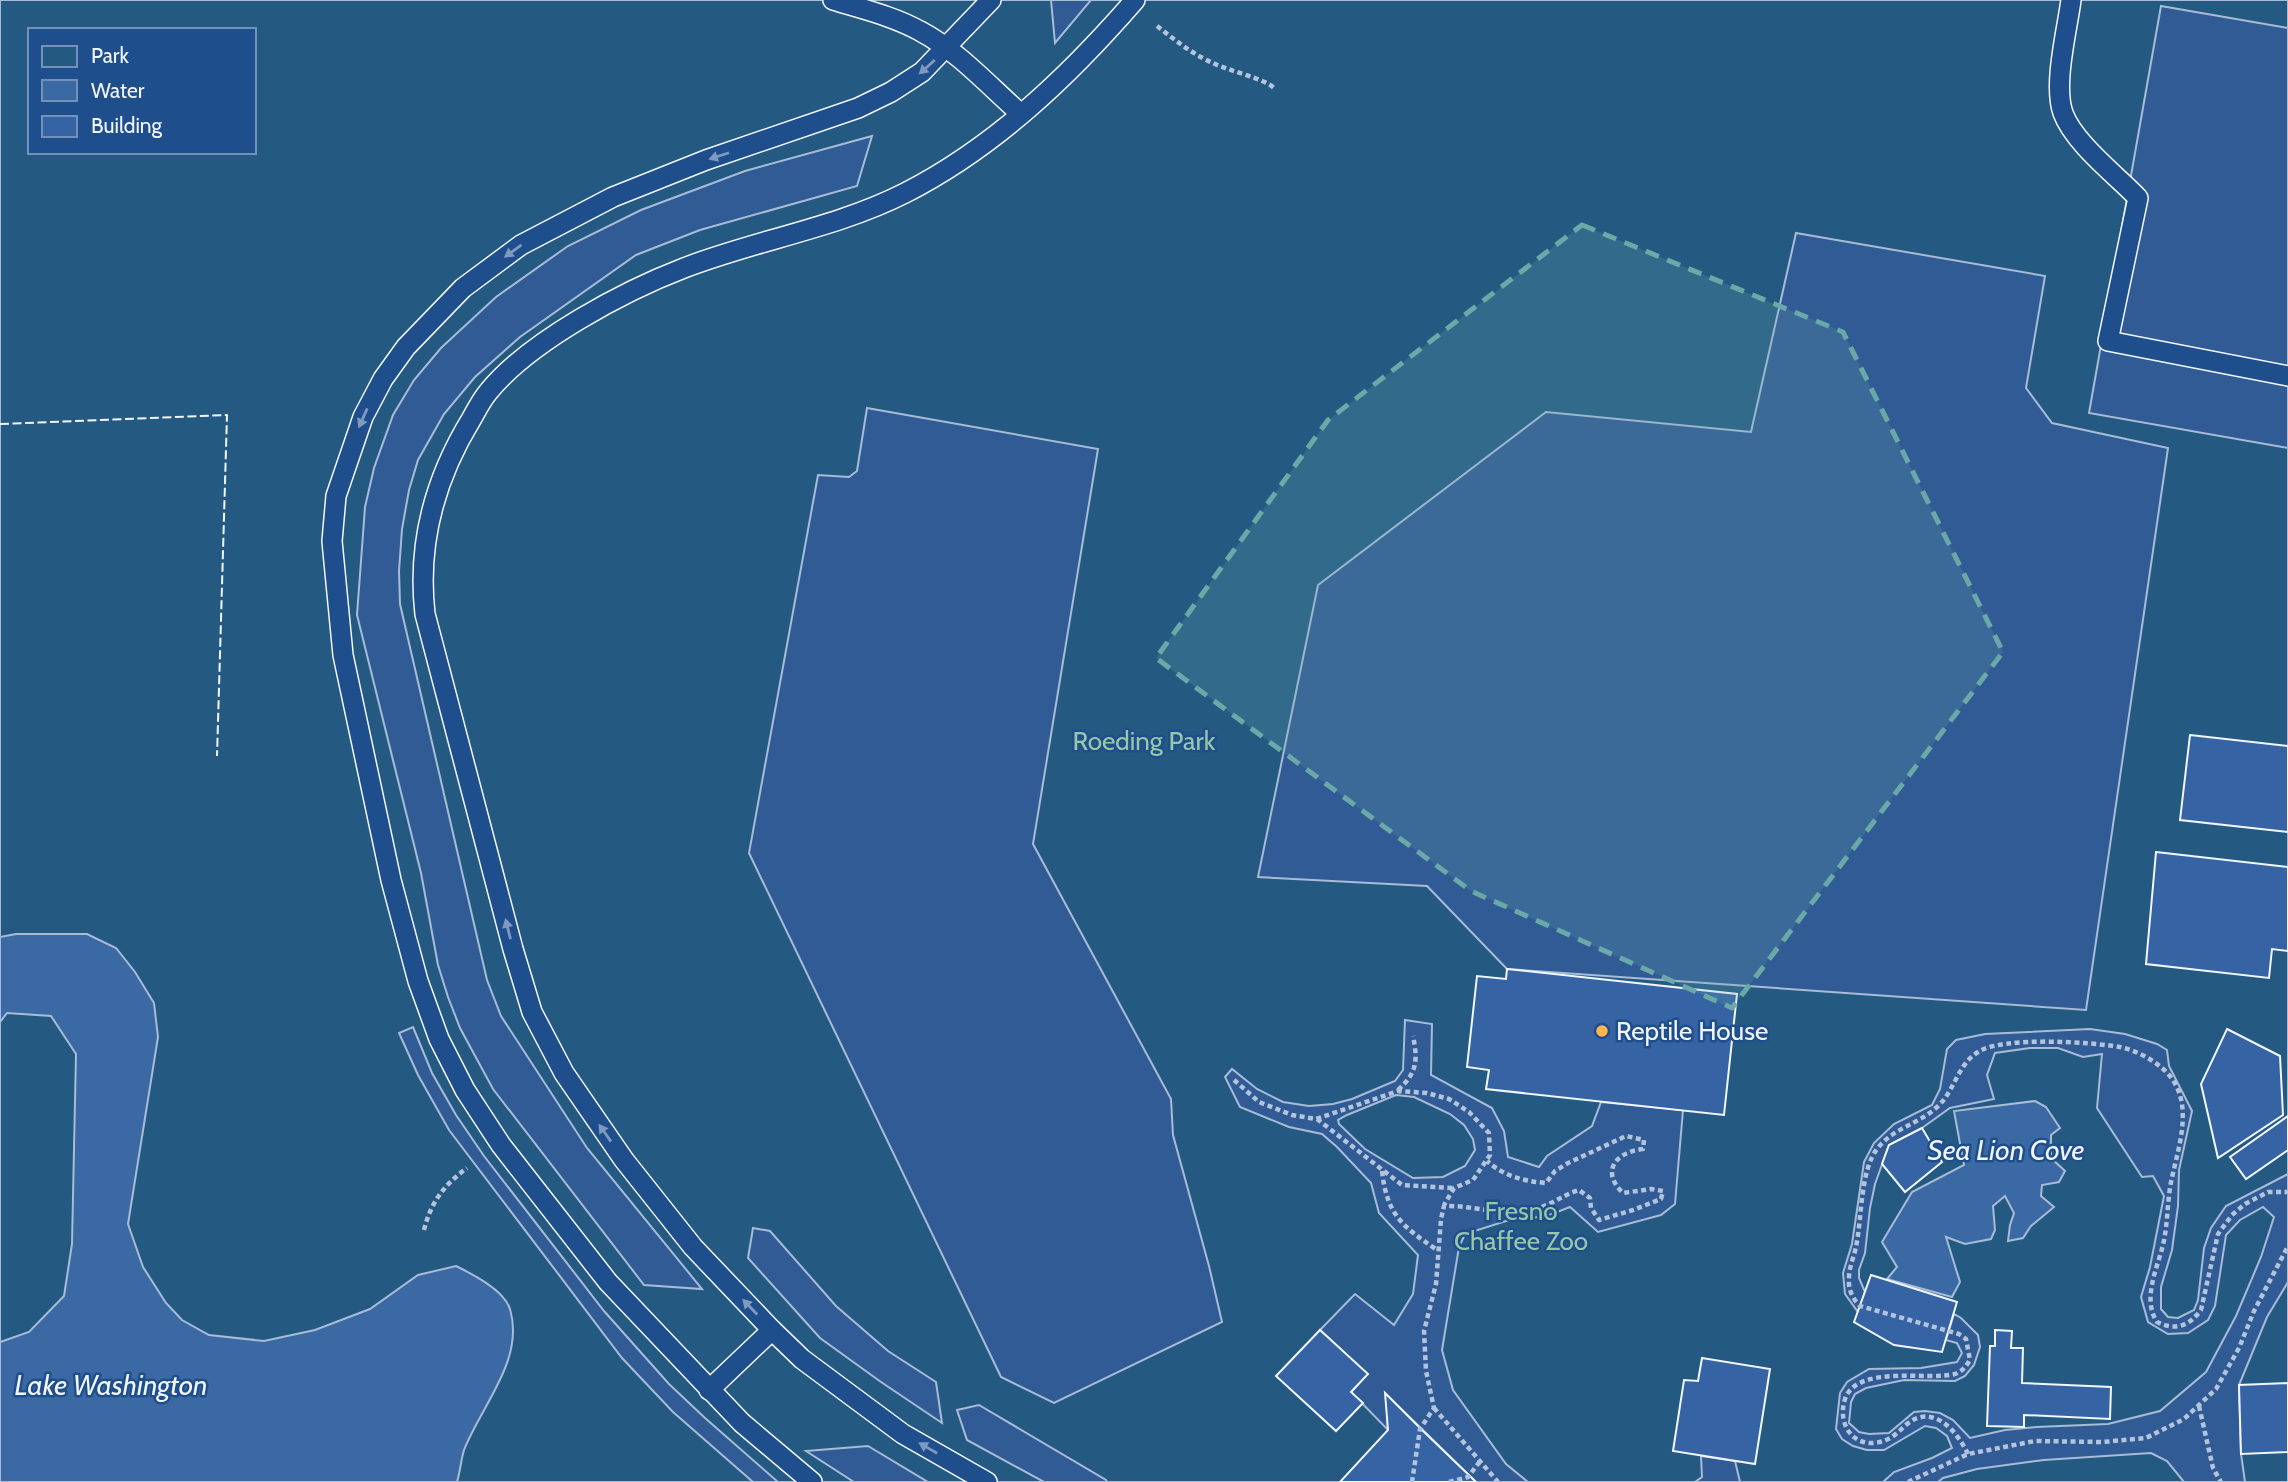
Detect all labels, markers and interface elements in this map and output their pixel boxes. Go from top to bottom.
legend [28,28,256,154]
text: Park [91,43,129,68]
one-way arrow [918,59,936,75]
text: Water [91,78,145,103]
text: Building [91,113,163,138]
one-way arrow [709,152,730,162]
one-way arrow [504,244,522,258]
one-way arrow [358,408,369,429]
park label: Roeding Park [1073,725,1216,757]
one-way arrow [502,918,513,940]
place label: Reptile House [1616,1015,1768,1047]
marker: Reptile House [1594,1023,1610,1039]
one-way arrow [599,1123,612,1142]
water label: Sea Lion Cove [1928,1133,2085,1167]
park label: Fresno Chaffee Zoo [1454,1195,1588,1257]
one-way arrow [743,1299,759,1316]
water label: Lake Washington [15,1368,207,1402]
one-way arrow [918,1442,937,1454]

